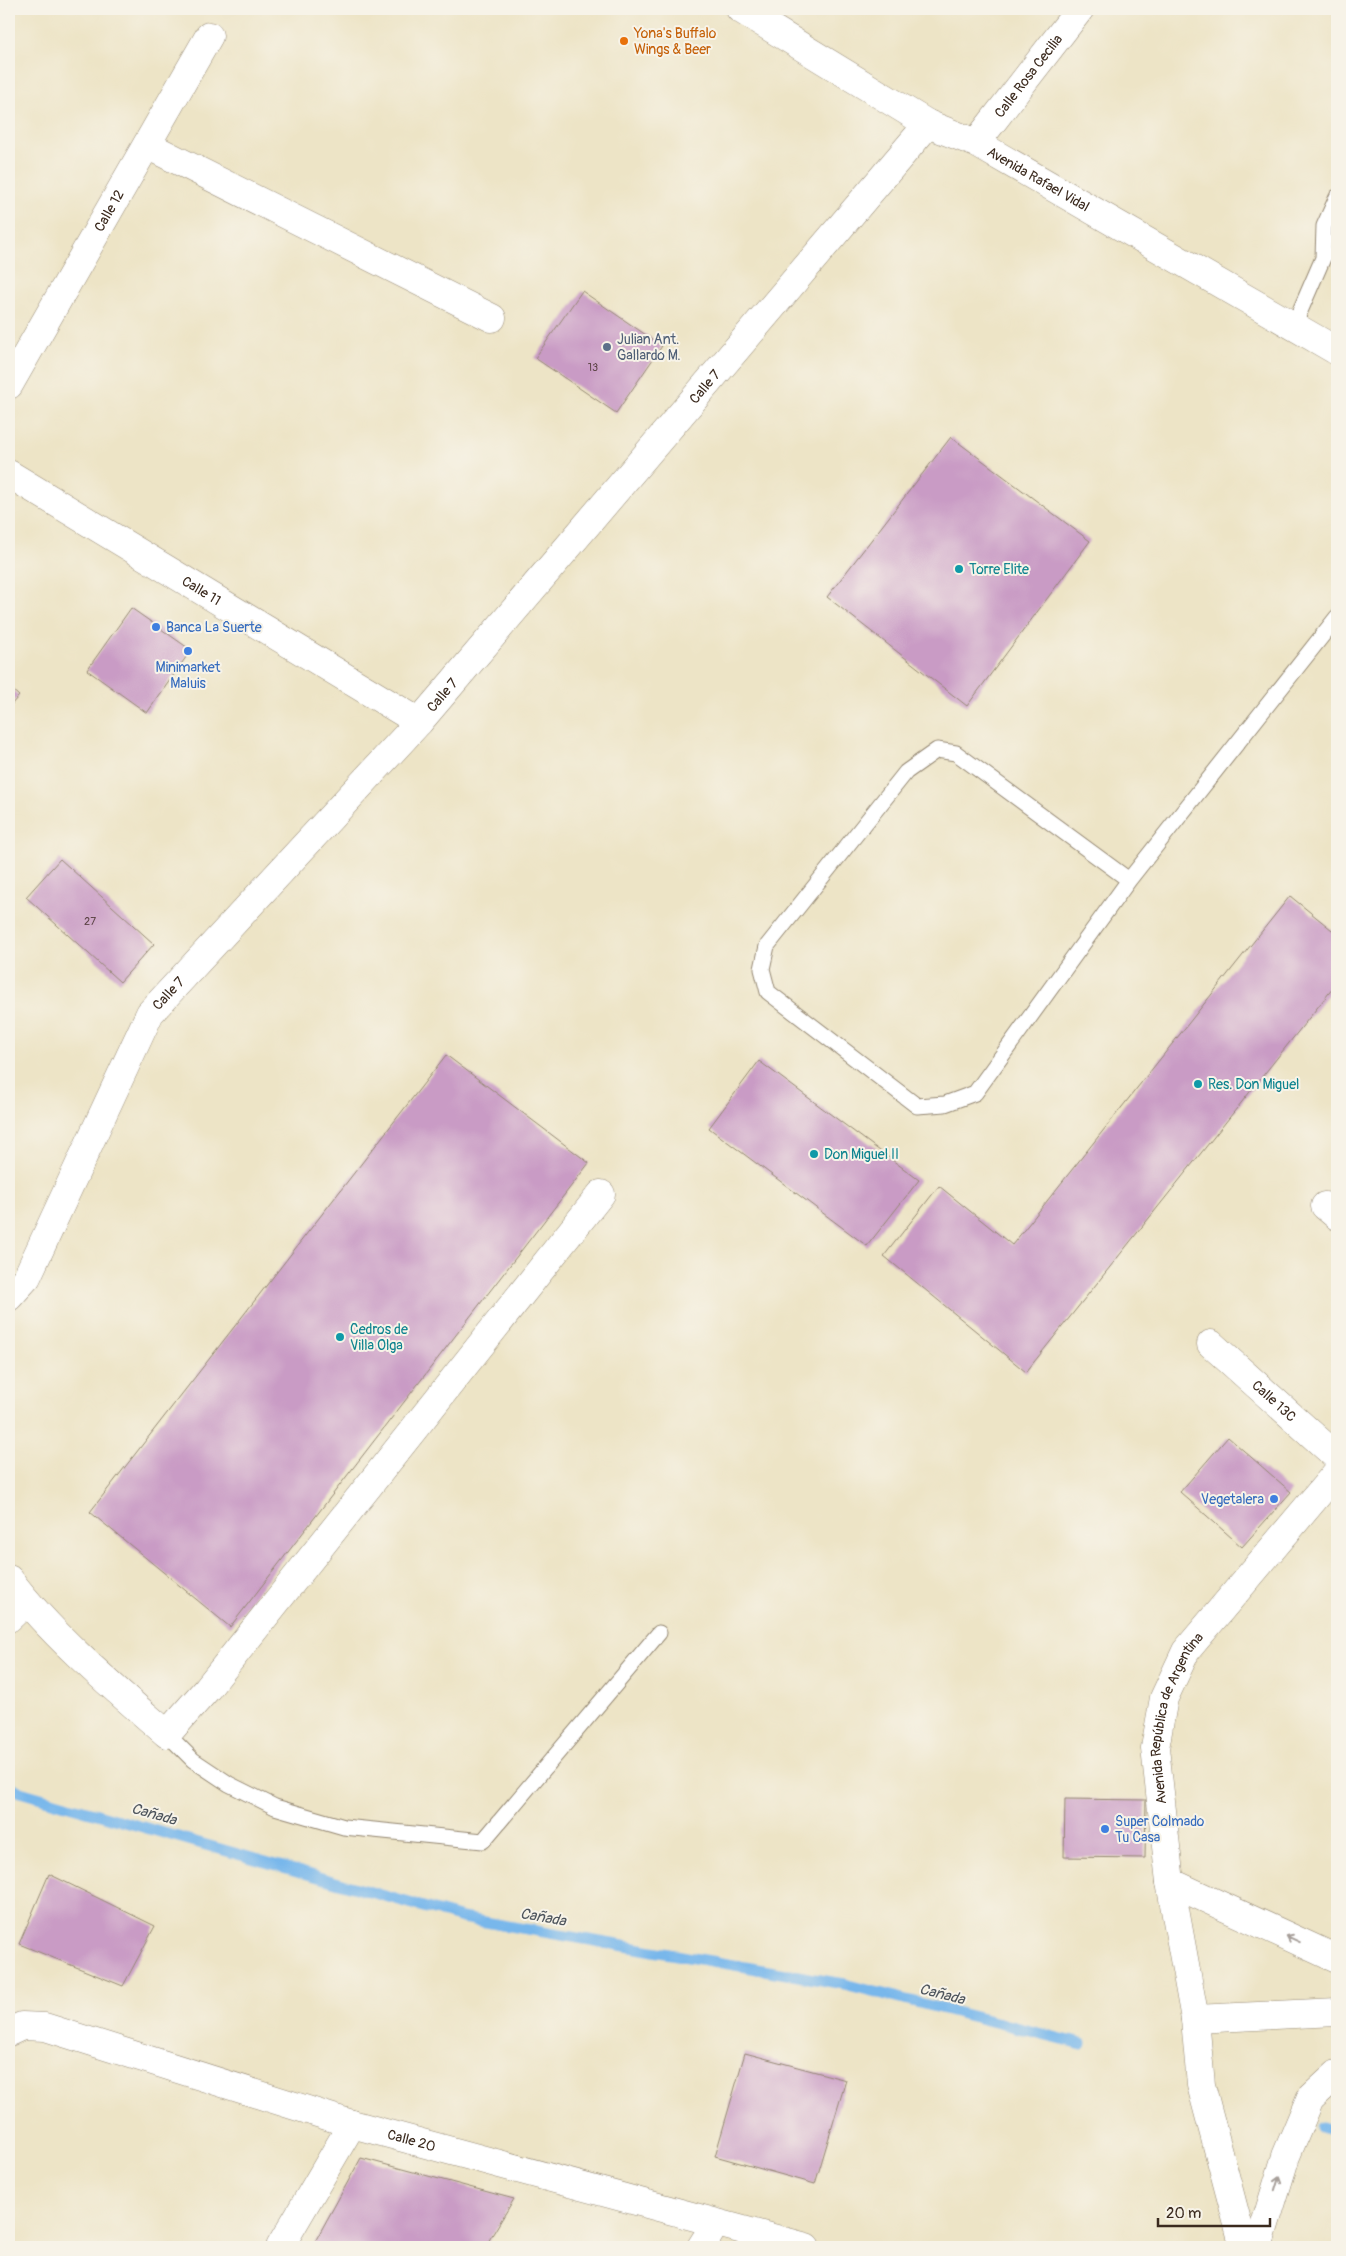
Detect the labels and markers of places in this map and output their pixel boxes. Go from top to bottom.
place label: Yona's Buffalo Wings & Beer [633,25,717,58]
marker: Yona's Buffalo Wings & Beer [618,35,630,47]
place label: Julian Ant. Gallardo M. [617,331,681,364]
marker: Julian Ant. Gallardo M. [601,341,613,353]
place label: Torre Elite [969,561,1029,578]
marker: Torre Elite [953,563,965,575]
place label: Banca La Suerte [166,619,262,636]
marker: Banca La Suerte [150,621,162,633]
marker: Minimarket Maluis [182,645,194,657]
place label: Minimarket Maluis [156,659,221,692]
place label: Res. Don Miguel [1208,1076,1299,1093]
marker: Res. Don Miguel [1192,1078,1204,1090]
place label: Don Miguel II [824,1146,899,1163]
marker: Don Miguel II [808,1148,820,1160]
place label: Cedros de Villa Olga [350,1321,408,1354]
marker: Cedros de Villa Olga [334,1331,346,1343]
place label: Vegetalera [1201,1491,1264,1508]
marker: Vegetalera [1268,1493,1280,1505]
place label: Super Colmado Tu Casa [1115,1813,1205,1846]
marker: Super Colmado Tu Casa [1099,1823,1111,1835]

